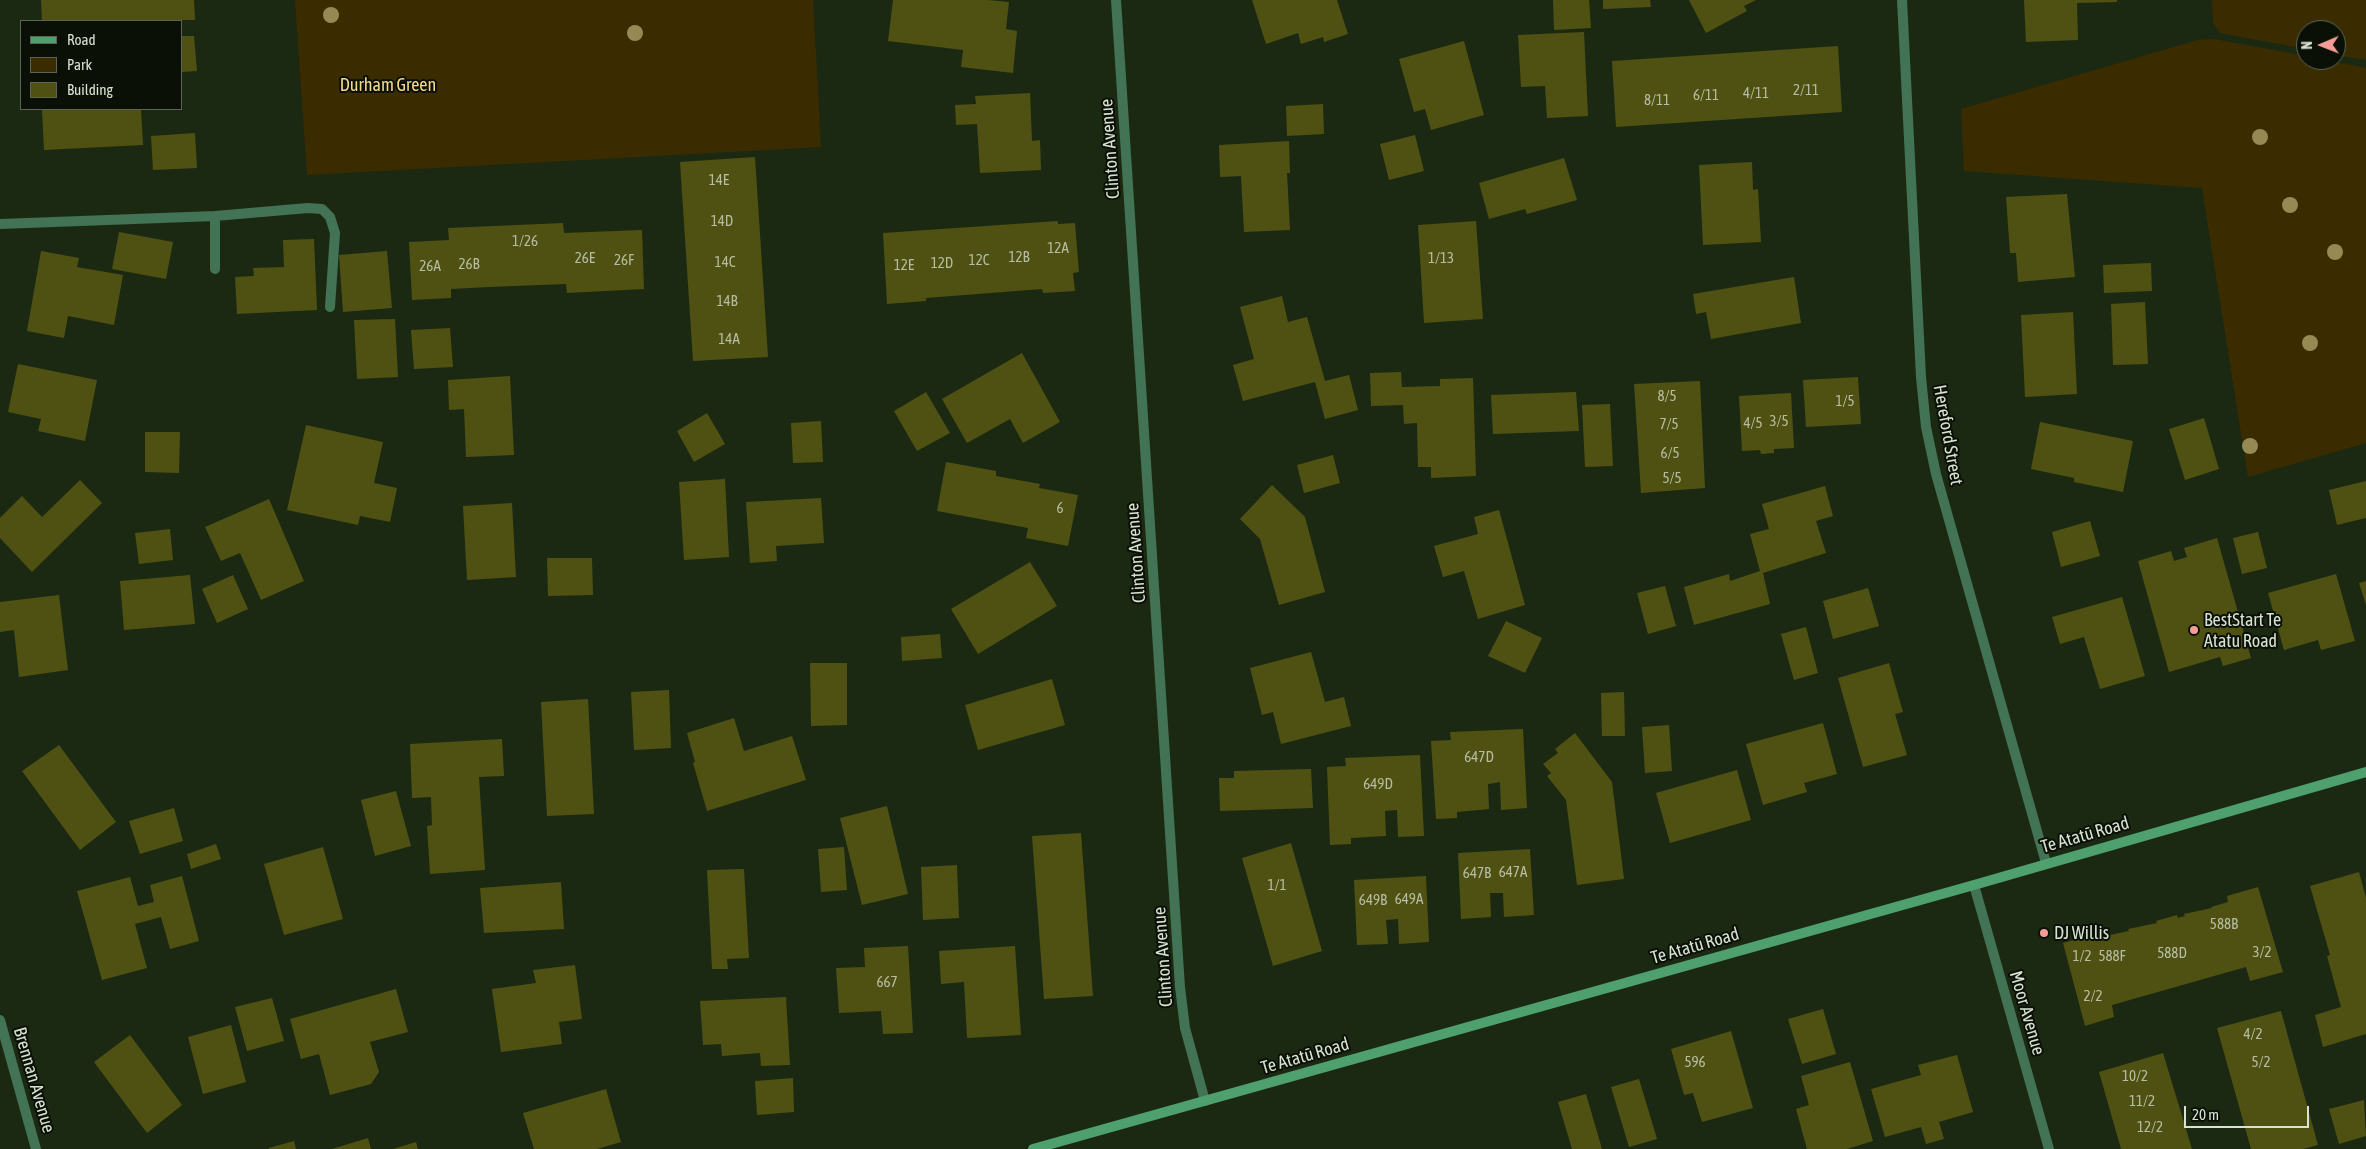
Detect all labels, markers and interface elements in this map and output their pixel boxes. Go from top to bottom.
legend [20,20,182,110]
north arrow [2296,20,2346,70]
text: Road [67,31,96,48]
text: N [2299,41,2315,50]
text: Park [67,56,92,73]
park label: Durham Green [340,74,436,96]
text: Building [67,81,113,98]
house number: 2/11 [1793,81,1819,99]
house number: 4/11 [1743,84,1769,102]
house number: 6/11 [1693,86,1719,104]
house number: 8/11 [1644,91,1670,109]
street label: Clinton Avenue [1096,98,1124,200]
house number: 14E [709,171,729,189]
house number: 14D [711,212,733,230]
house number: 1/26 [512,232,538,250]
house number: 12A [1047,239,1069,257]
house number: 12B [1008,248,1030,266]
house number: 26E [575,249,595,267]
house number: 1/13 [1428,249,1454,267]
house number: 26F [614,251,634,269]
house number: 12C [969,251,989,269]
house number: 14C [715,253,735,271]
house number: 12D [931,254,953,272]
house number: 26B [458,255,480,273]
house number: 12E [894,256,914,274]
house number: 26A [419,257,441,275]
house number: 14B [716,292,738,310]
house number: 14A [718,330,740,348]
street label: Hereford Street [1929,383,1967,487]
house number: 8/5 [1657,387,1677,405]
house number: 1/5 [1835,392,1855,410]
house number: 3/5 [1769,412,1789,430]
house number: 4/5 [1743,414,1763,432]
house number: 7/5 [1659,415,1679,433]
house number: 6/5 [1660,444,1680,462]
house number: 5/5 [1662,469,1682,487]
house number: 6 [1056,499,1064,517]
street label: Clinton Avenue [1122,502,1150,604]
place label: BestStart Te Atatu Road [2204,609,2281,652]
marker: BestStart Te Atatu Road [2188,624,2200,636]
house number: 647D [1464,748,1494,766]
house number: 649D [1363,775,1393,793]
street label: Te Atatū Road [2039,812,2131,858]
house number: 647A [1499,863,1527,881]
house number: 647B [1463,864,1491,882]
house number: 1/1 [1267,876,1287,894]
house number: 649A [1395,890,1423,908]
house number: 649B [1359,891,1387,909]
street label: Clinton Avenue [1149,906,1177,1008]
house number: 588B [2210,915,2238,933]
place label: DJ Willis [2054,922,2109,944]
street label: Te Atatū Road [1649,923,1741,969]
marker: DJ Willis [2038,927,2050,939]
house number: 3/2 [2252,943,2272,961]
house number: 588D [2157,944,2187,962]
house number: 1/2 [2072,947,2092,965]
house number: 588F [2098,947,2126,965]
street label: Moor Avenue [2005,968,2049,1058]
house number: 667 [876,973,898,991]
house number: 2/2 [2083,987,2103,1005]
street label: Brennan Avenue [9,1025,59,1135]
house number: 4/2 [2243,1025,2263,1043]
street label: Te Atatū Road [1259,1033,1351,1079]
house number: 596 [1684,1053,1706,1071]
house number: 5/2 [2251,1053,2271,1071]
house number: 10/2 [2122,1067,2148,1085]
house number: 11/2 [2129,1092,2155,1110]
scale bar [2186,1096,2311,1128]
text: 20 m [2192,1106,2219,1123]
house number: 12/2 [2137,1118,2163,1136]

